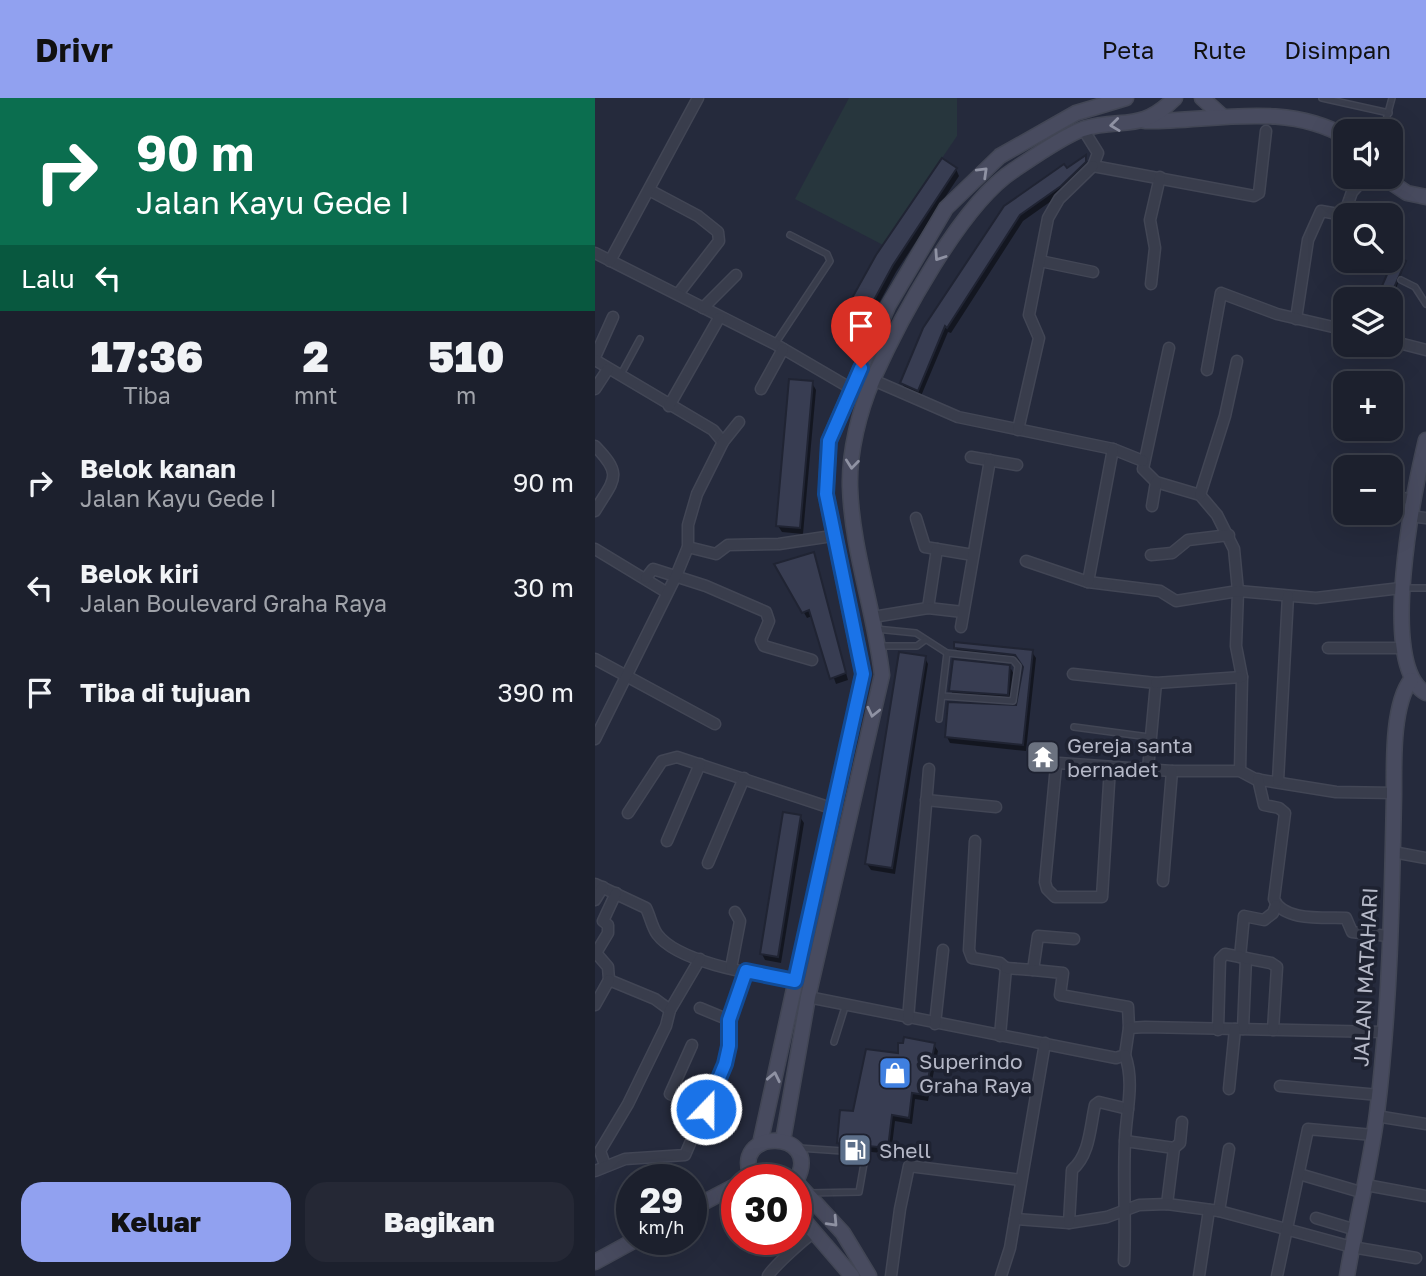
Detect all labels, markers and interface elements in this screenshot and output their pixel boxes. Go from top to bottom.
text: Drivr [35,30,113,69]
text: Peta [1102,35,1154,64]
text: Rute [1192,35,1246,64]
text: Disimpan [1284,35,1391,64]
one-way arrow [1109,118,1121,133]
map controls [1333,119,1403,525]
button: sound [1333,119,1403,189]
text: 90 m [136,123,254,182]
icon: right [21,126,112,217]
one-way arrow [975,167,988,180]
text: Jalan Kayu Gede I [136,183,410,221]
button: search [1333,203,1403,273]
one-way arrow [935,249,948,262]
icon: left [89,259,127,297]
text: Lalu [21,263,75,294]
button: layers [1333,287,1403,357]
pin [831,296,891,368]
icon: arrive [842,307,880,345]
text: 17:36 [91,331,203,381]
text: 2 [303,331,329,381]
text: 510 [428,331,504,381]
button: + [1333,371,1403,441]
text: Tiba [123,381,171,409]
text: mnt [294,381,337,409]
text: m [456,381,476,409]
text: Belok kanan [80,453,236,484]
button: − [1333,455,1403,525]
one-way arrow [845,458,860,470]
icon: right [21,464,59,502]
text: 90 m [513,467,574,498]
text: Jalan Kayu Gede I [80,484,277,512]
text: Belok kiri [80,558,199,589]
icon: left [21,569,59,607]
text: 30 m [513,572,574,603]
text: Jalan Boulevard Graha Raya [80,589,387,617]
icon: arrive [21,674,59,712]
text: Tiba di tujuan [80,677,250,708]
text: 390 m [497,677,574,708]
one-way arrow [867,706,882,718]
place label: Gereja santa bernadet [1067,732,1193,782]
temple icon: Gereja santa bernadet [1024,738,1062,776]
street label: JALAN MATAHARI [1347,887,1383,1067]
place label: Superindo Graha Raya [919,1048,1032,1098]
shop icon: Superindo Graha Raya [876,1054,914,1092]
one-way arrow [766,1071,781,1083]
position arrow [669,1072,743,1146]
fuel station icon: Shell [836,1131,874,1169]
place label: Shell [879,1137,931,1163]
speed limit sign: 30 [721,1164,812,1255]
text: 29 [640,1179,683,1221]
button: Keluar [21,1182,291,1262]
button: Bagikan [305,1182,574,1262]
one-way arrow [824,1214,837,1227]
text: km/h [639,1216,684,1238]

